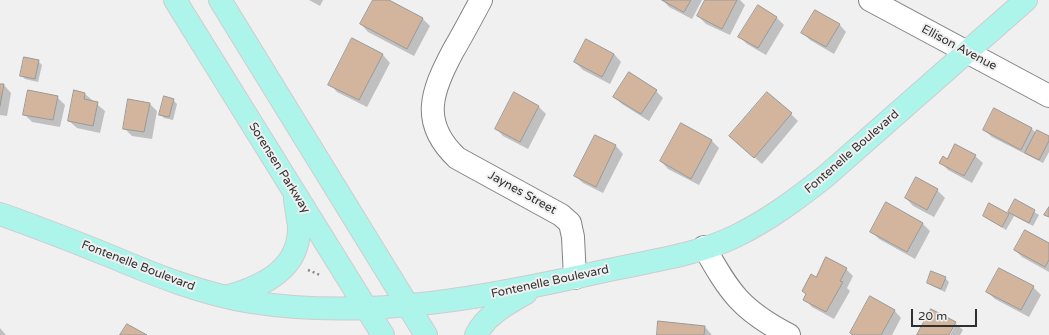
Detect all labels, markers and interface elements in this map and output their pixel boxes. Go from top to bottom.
street label: Ellison Avenue [919,22,999,74]
street label: Fontenelle Boulevard [802,107,902,197]
street label: Sorensen Parkway [245,120,313,216]
street label: Jaynes Street [485,168,559,218]
street label: Fontenelle Boulevard [79,238,197,294]
street label: Fontenelle Boulevard [490,262,610,302]
scale bar [913,301,979,327]
text: 20 m [918,309,947,323]

